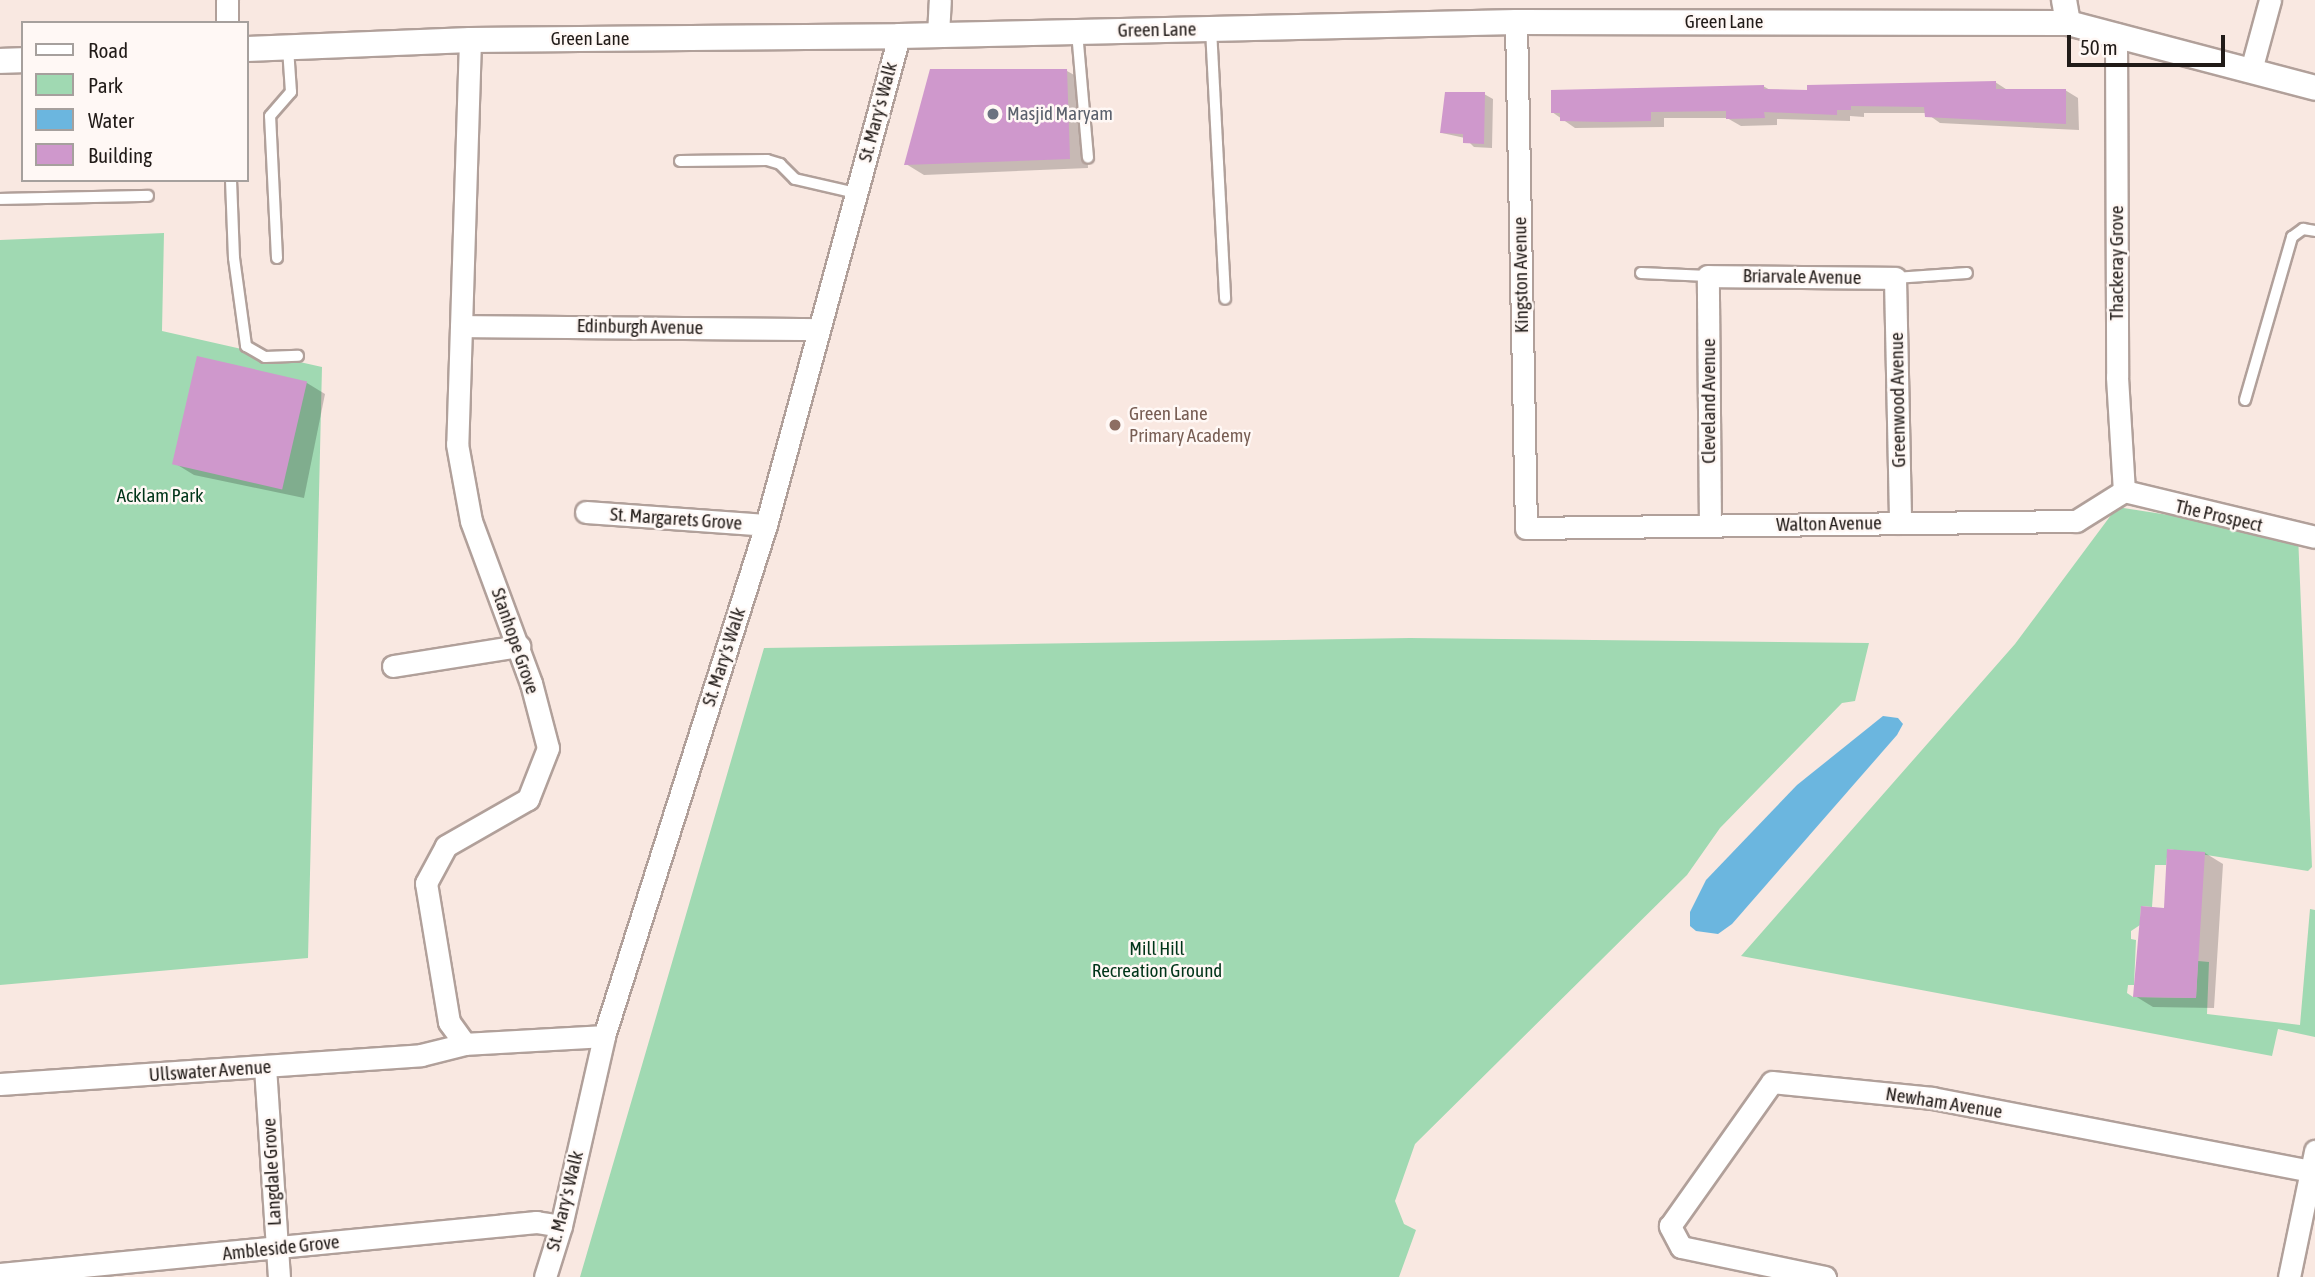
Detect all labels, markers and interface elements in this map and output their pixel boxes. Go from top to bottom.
street label: Green Lane [1685,11,1763,33]
street label: Green Lane [1117,18,1197,42]
legend [21,21,248,182]
scale bar [2070,21,2228,65]
street label: Green Lane [551,28,629,50]
text: 50 m [2080,35,2118,59]
text: Road [88,38,128,62]
street label: St. Mary's Walk [854,60,902,164]
text: Park [88,73,123,97]
place label: Masjid Maryam [1007,103,1113,125]
marker: Masjid Maryam [985,106,1001,122]
text: Water [88,108,134,132]
text: Building [88,143,152,167]
street label: Thackeray Grove [2106,206,2128,320]
street label: Kingston Avenue [1509,217,1533,333]
street label: Briarvale Avenue [1743,265,1861,289]
street label: Edinburgh Avenue [577,314,703,340]
street label: Greenwood Avenue [1885,332,1911,468]
street label: Cleveland Avenue [1698,338,1720,464]
place label: Green Lane Primary Academy [1129,403,1251,447]
marker: Green Lane Primary Academy [1107,417,1123,433]
park label: Acklam Park [117,485,203,507]
street label: The Prospect [2173,495,2265,537]
street label: St. Margarets Grove [609,503,743,535]
street label: Walton Avenue [1776,512,1882,536]
street label: Stanhope Grove [486,585,544,697]
street label: St. Mary's Walk [697,605,751,709]
park label: Mill Hill Recreation Ground [1092,938,1222,982]
street label: Ullswater Avenue [148,1055,272,1087]
street label: Newham Avenue [1884,1083,2004,1123]
street label: Langdale Grove [258,1118,286,1226]
street label: St. Mary's Walk [542,1149,588,1253]
street label: Ambleside Grove [221,1231,341,1265]

